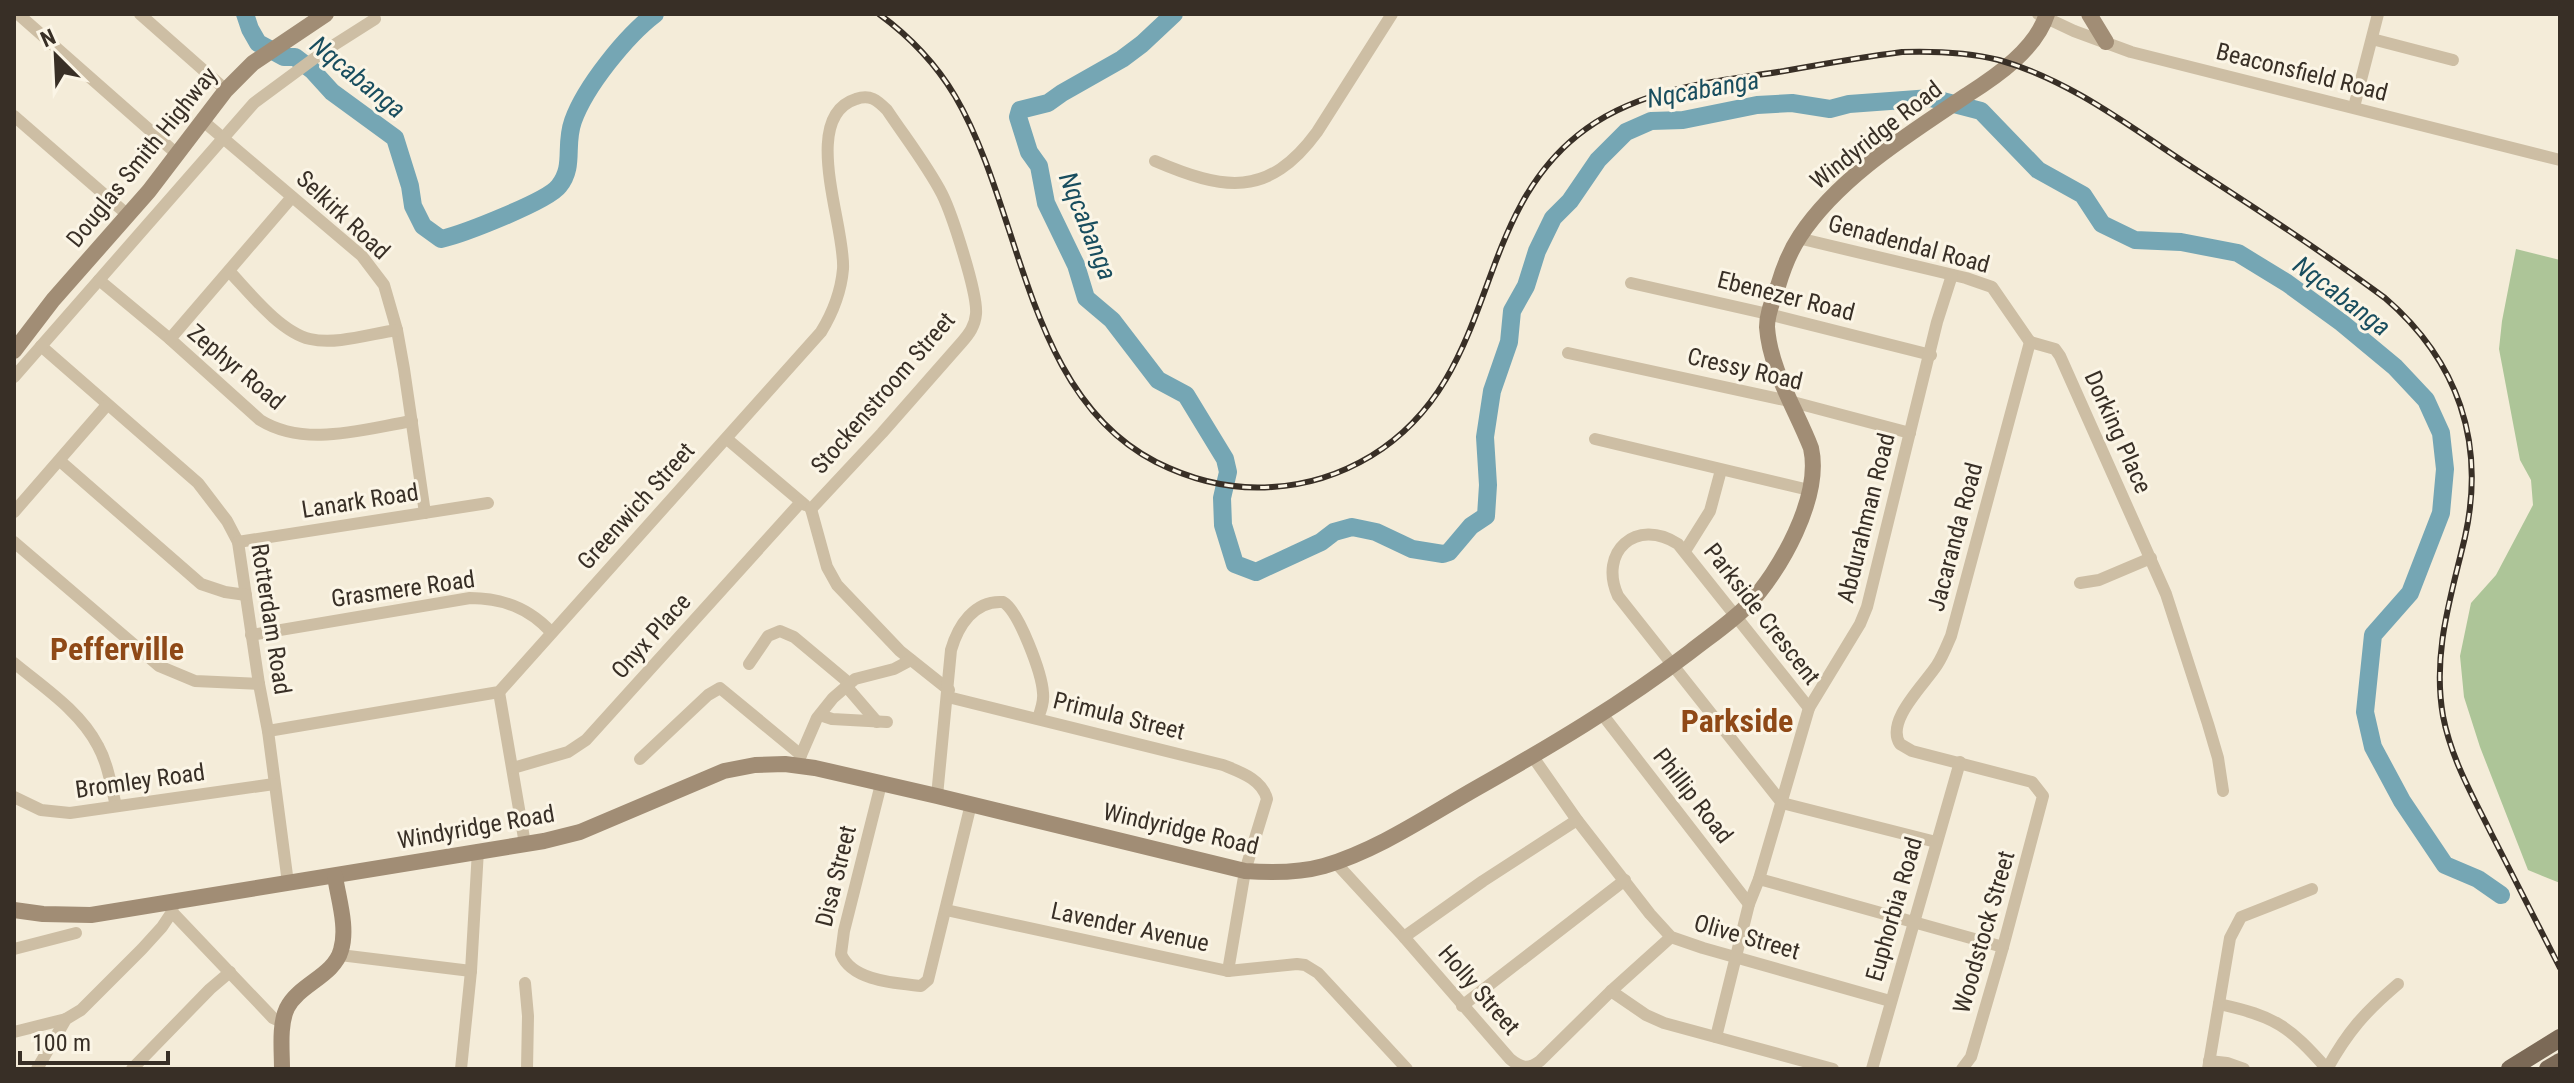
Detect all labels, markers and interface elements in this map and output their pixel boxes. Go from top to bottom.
north arrow [16,16,96,96]
text: N [37,24,59,52]
water label: Nqcabanga [305,30,411,124]
street label: Beaconsfield Road [2213,37,2391,107]
street label: Douglas Smith Highway [61,61,223,253]
water label: Nqcabanga [1645,64,1761,114]
street label: Windyridge Road [1805,75,1947,195]
street label: Selkirk Road [291,165,395,265]
water label: Nqcabanga [1053,168,1123,284]
street label: Genadendal Road [1825,209,1993,279]
water label: Nqcabanga [2288,250,2396,342]
street label: Ebenezer Road [1714,265,1858,327]
street label: Stockenstroom Street [805,306,961,480]
street label: Zephyr Road [182,318,290,416]
street label: Cressy Road [1685,342,1805,396]
street label: Dorking Place [2079,366,2157,498]
street label: Abdurahman Road [1831,430,1901,606]
street label: Greenwich Street [572,437,700,575]
street label: Jacaranda Road [1922,460,1988,614]
street label: Lanark Road [300,478,420,524]
street label: Parkside Crescent [1698,538,1826,690]
street label: Rotterdam Road [245,541,297,697]
street label: Grasmere Road [329,565,477,613]
street label: Onyx Place [606,588,696,684]
district label: Pefferville [50,630,184,668]
street label: Primula Street [1050,686,1188,746]
district label: Parkside [1681,702,1793,740]
street label: Phillip Road [1647,743,1739,849]
street label: Bromley Road [73,758,207,804]
street label: Windyridge Road [1100,797,1262,861]
street label: Windyridge Road [395,799,557,855]
street label: Disa Street [810,822,862,930]
street label: Euphorbia Road [1860,834,1928,984]
street label: Woodstock Street [1947,848,2021,1016]
street label: Lavender Avenue [1048,897,1212,957]
street label: Olive Street [1691,909,1803,965]
street label: Holly Street [1432,939,1526,1041]
scale bar [20,1015,168,1065]
text: 100 m [32,1029,91,1057]

